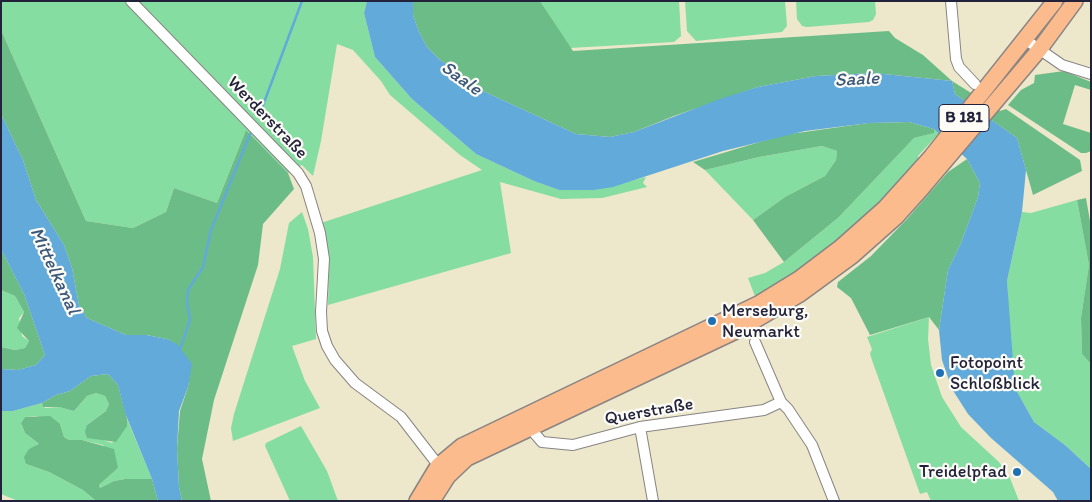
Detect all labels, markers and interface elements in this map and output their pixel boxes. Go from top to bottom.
water label: Saale [436,57,486,101]
water label: Saale [834,67,880,93]
street label: Werderstraße [222,72,312,164]
road number: B 181 [939,105,989,132]
water label: Mittelkanal [24,224,84,318]
place label: Merseburg, Neumarkt [722,300,808,342]
marker: Merseburg, Neumarkt [706,315,718,327]
place label: Fotopoint Schloßblick [950,352,1040,394]
marker: Fotopoint Schloßblick [934,367,946,379]
street label: Querstraße [603,394,695,430]
place label: Treidelpfad [919,461,1007,483]
marker: Treidelpfad [1011,466,1023,478]

